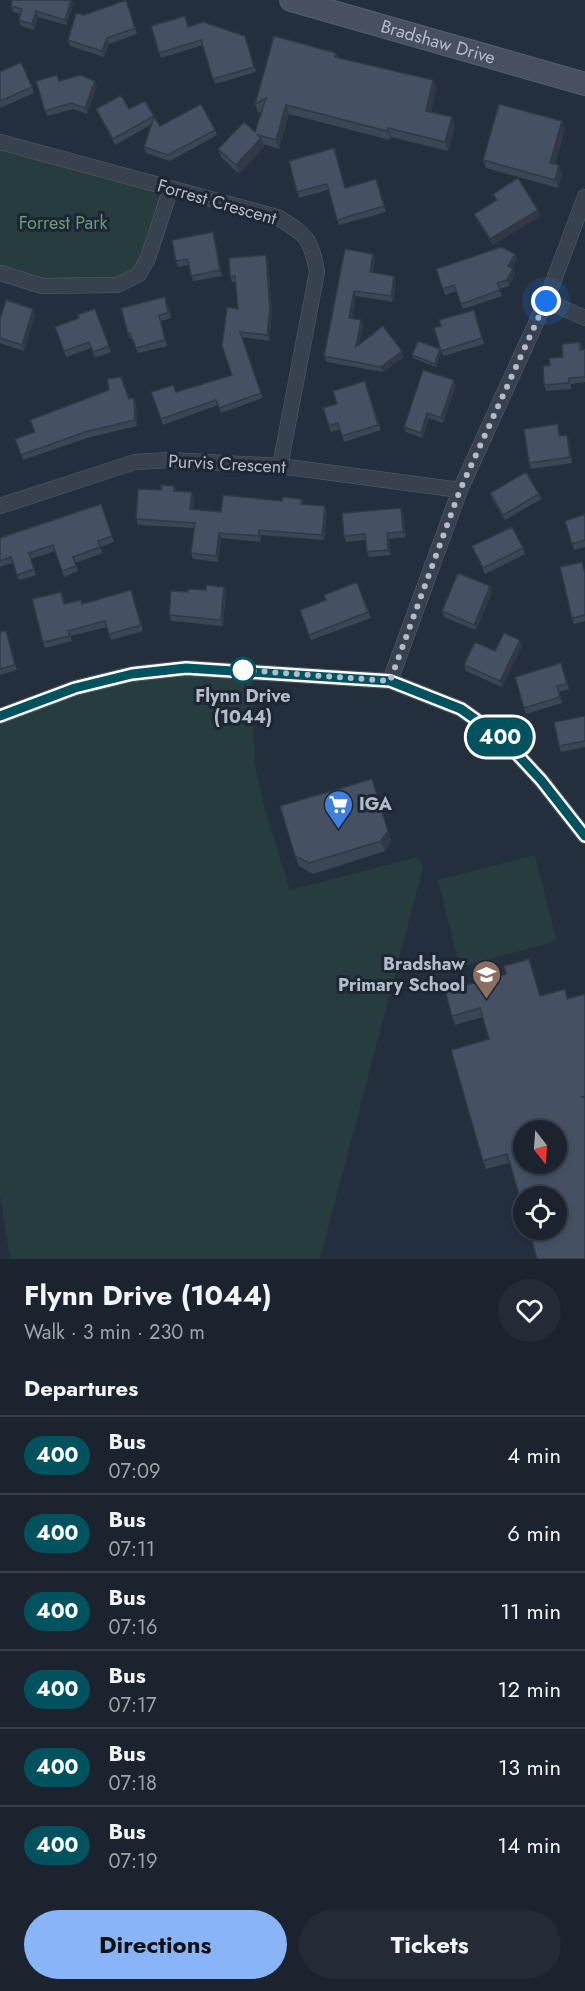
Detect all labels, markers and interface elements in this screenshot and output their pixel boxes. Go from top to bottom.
street label: Bradshaw Drive [378,13,499,71]
street label: Forrest Crescent [154,173,280,232]
park label: Forrest Park [19,210,107,236]
your location [531,286,561,316]
street label: Purvis Crescent [168,448,287,480]
marker: Flynn Drive (1044) [230,657,256,683]
place label: Flynn Drive (1044) [195,683,291,730]
line badge: 400 [466,718,534,756]
text: 400 [479,722,521,752]
supermarket icon: IGA [322,788,354,830]
place label: IGA [359,791,393,817]
place label: Bradshaw Primary School [338,951,465,998]
school or university icon: Bradshaw Primary School [470,958,502,1000]
north arrow [513,1120,567,1174]
map controls [513,1120,567,1240]
button: locate [513,1186,567,1240]
text: Flynn Drive (1044) [24,1275,272,1316]
button: heart [498,1279,561,1342]
text: Walk · 3 min · 230 m [24,1318,205,1347]
text: Departures [24,1372,138,1404]
text: Bus [108,1425,146,1457]
text: 4 min [507,1439,561,1471]
text: 400 [36,1440,78,1470]
text: 07:09 [108,1457,161,1486]
text: Bus [108,1503,146,1535]
text: 6 min [507,1517,561,1549]
text: 400 [36,1518,78,1548]
text: 07:11 [108,1535,155,1564]
text: Bus [108,1581,146,1613]
text: 11 min [500,1595,561,1627]
text: 400 [36,1596,78,1626]
text: 07:16 [108,1613,158,1642]
text: Bus [108,1659,146,1691]
text: 12 min [498,1673,561,1705]
text: 400 [36,1674,78,1704]
text: 07:17 [108,1691,156,1720]
text: Bus [108,1737,146,1769]
text: 13 min [498,1751,561,1783]
text: 400 [36,1752,78,1782]
text: 07:18 [108,1769,157,1798]
text: Bus [108,1815,146,1847]
text: 14 min [497,1829,561,1861]
text: 400 [36,1830,78,1860]
text: 07:19 [108,1847,158,1876]
button: Directions [24,1910,287,1979]
button: Tickets [299,1910,561,1979]

